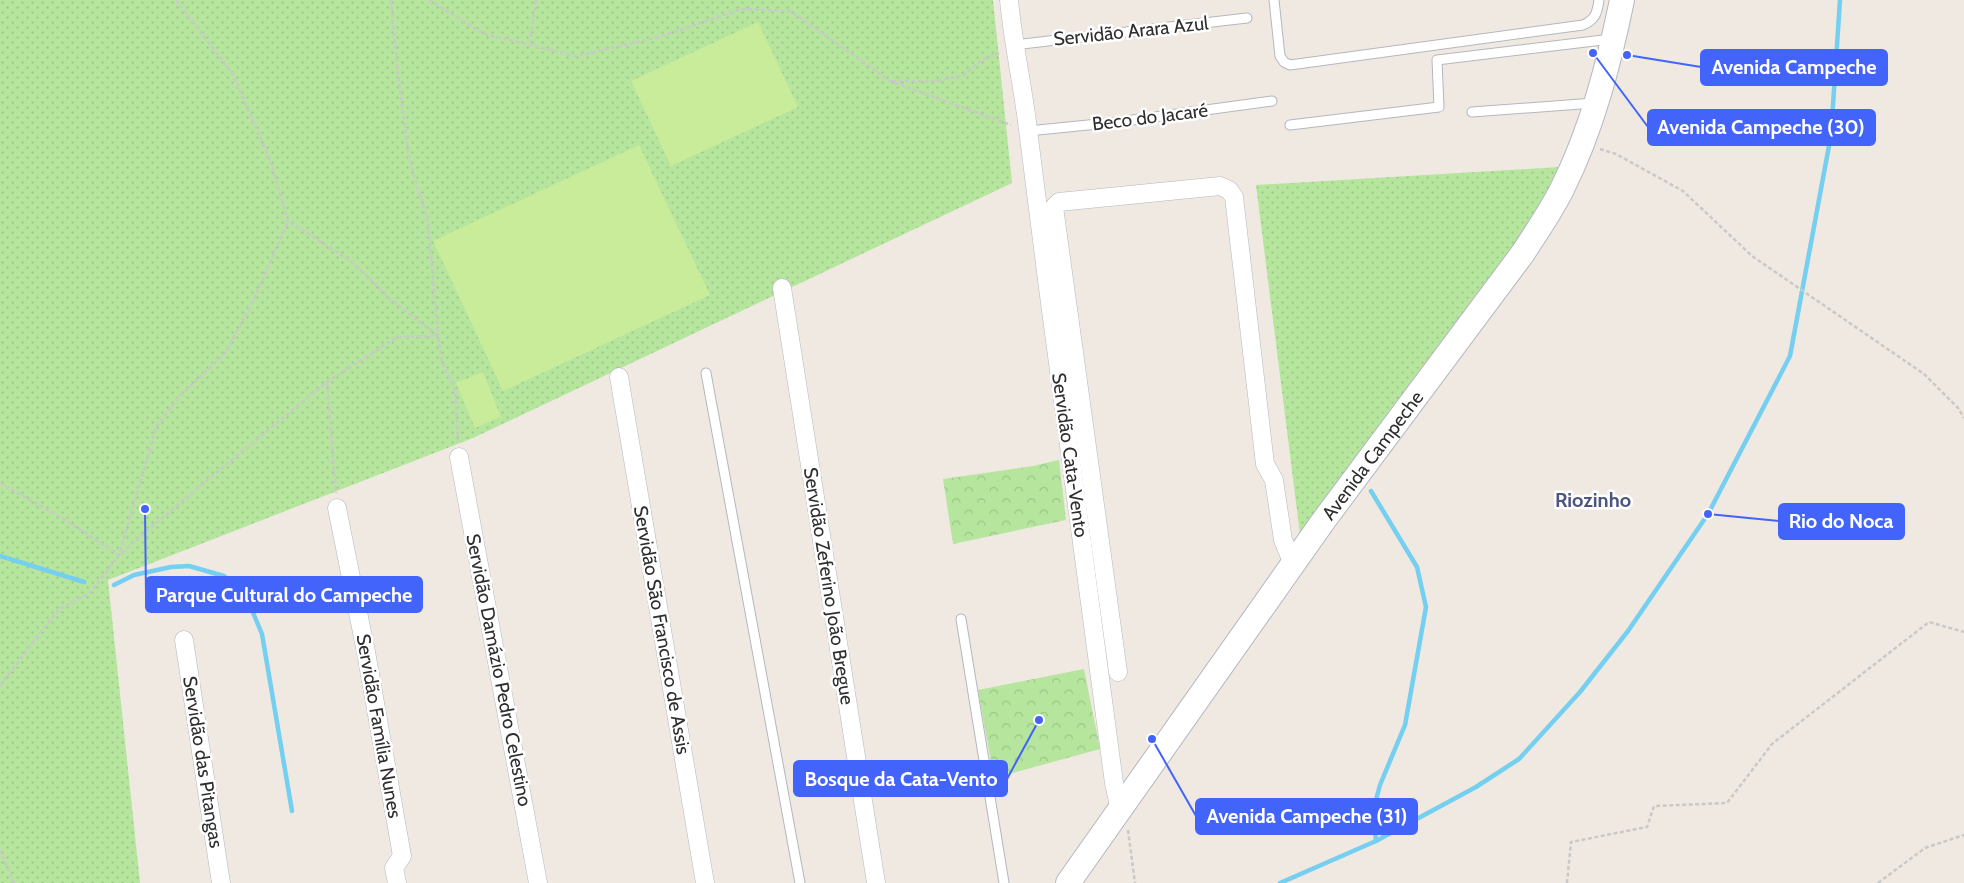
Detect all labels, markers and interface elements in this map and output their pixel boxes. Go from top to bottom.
street label: Servidão Arara Azul [1052,11,1210,51]
callout: Avenida Campeche [1701,50,1887,85]
text: Avenida Campeche [1711,55,1877,79]
street label: Beco do Jacaré [1091,98,1210,136]
callout: Avenida Campeche (30) [1648,110,1875,145]
text: Avenida Campeche (30) [1657,115,1865,139]
street label: Servidão Cata-Vento [1047,371,1093,539]
street label: Avenida Campeche [1317,386,1428,524]
street label: Servidão Zeferino João Bregue [799,466,859,707]
district label: Riozinho [1555,488,1631,512]
street label: Servidão São Francisco de Assis [629,504,695,756]
callout: Rio do Noca [1779,504,1904,539]
text: Rio do Noca [1789,509,1893,533]
street label: Servidão Damázio Pedro Celestino [461,532,537,808]
callout: Parque Cultural do Campeche [146,577,422,612]
text: Parque Cultural do Campeche [156,583,412,607]
street label: Servidão Família Nunes [351,632,407,820]
street label: Servidão das Pitangas [178,674,228,850]
callout: Bosque da Cata-Vento [794,761,1007,796]
text: Bosque da Cata-Vento [804,767,998,791]
callout: Avenida Campeche (31) [1196,799,1417,834]
text: Avenida Campeche (31) [1207,804,1407,828]

